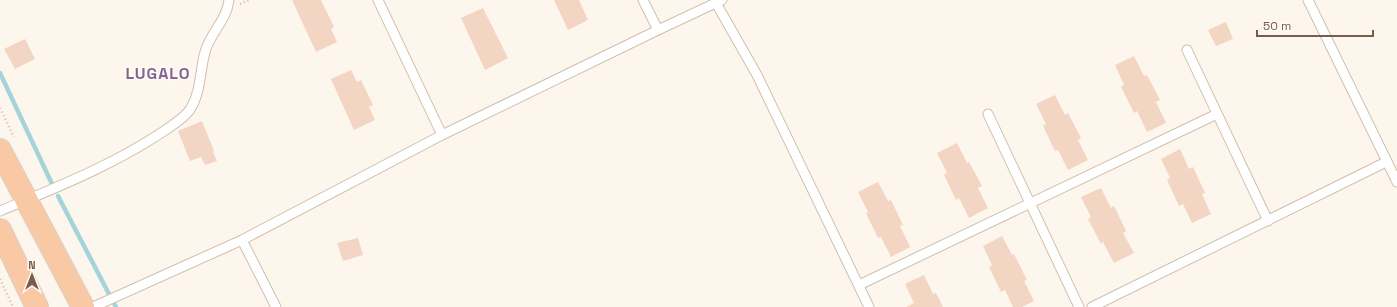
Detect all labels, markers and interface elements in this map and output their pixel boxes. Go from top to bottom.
scale bar [1257,12,1373,38]
text: 50 m [1263,18,1291,34]
district label: LUGALO [126,63,190,84]
north arrow [12,255,52,295]
text: N [28,258,36,272]

